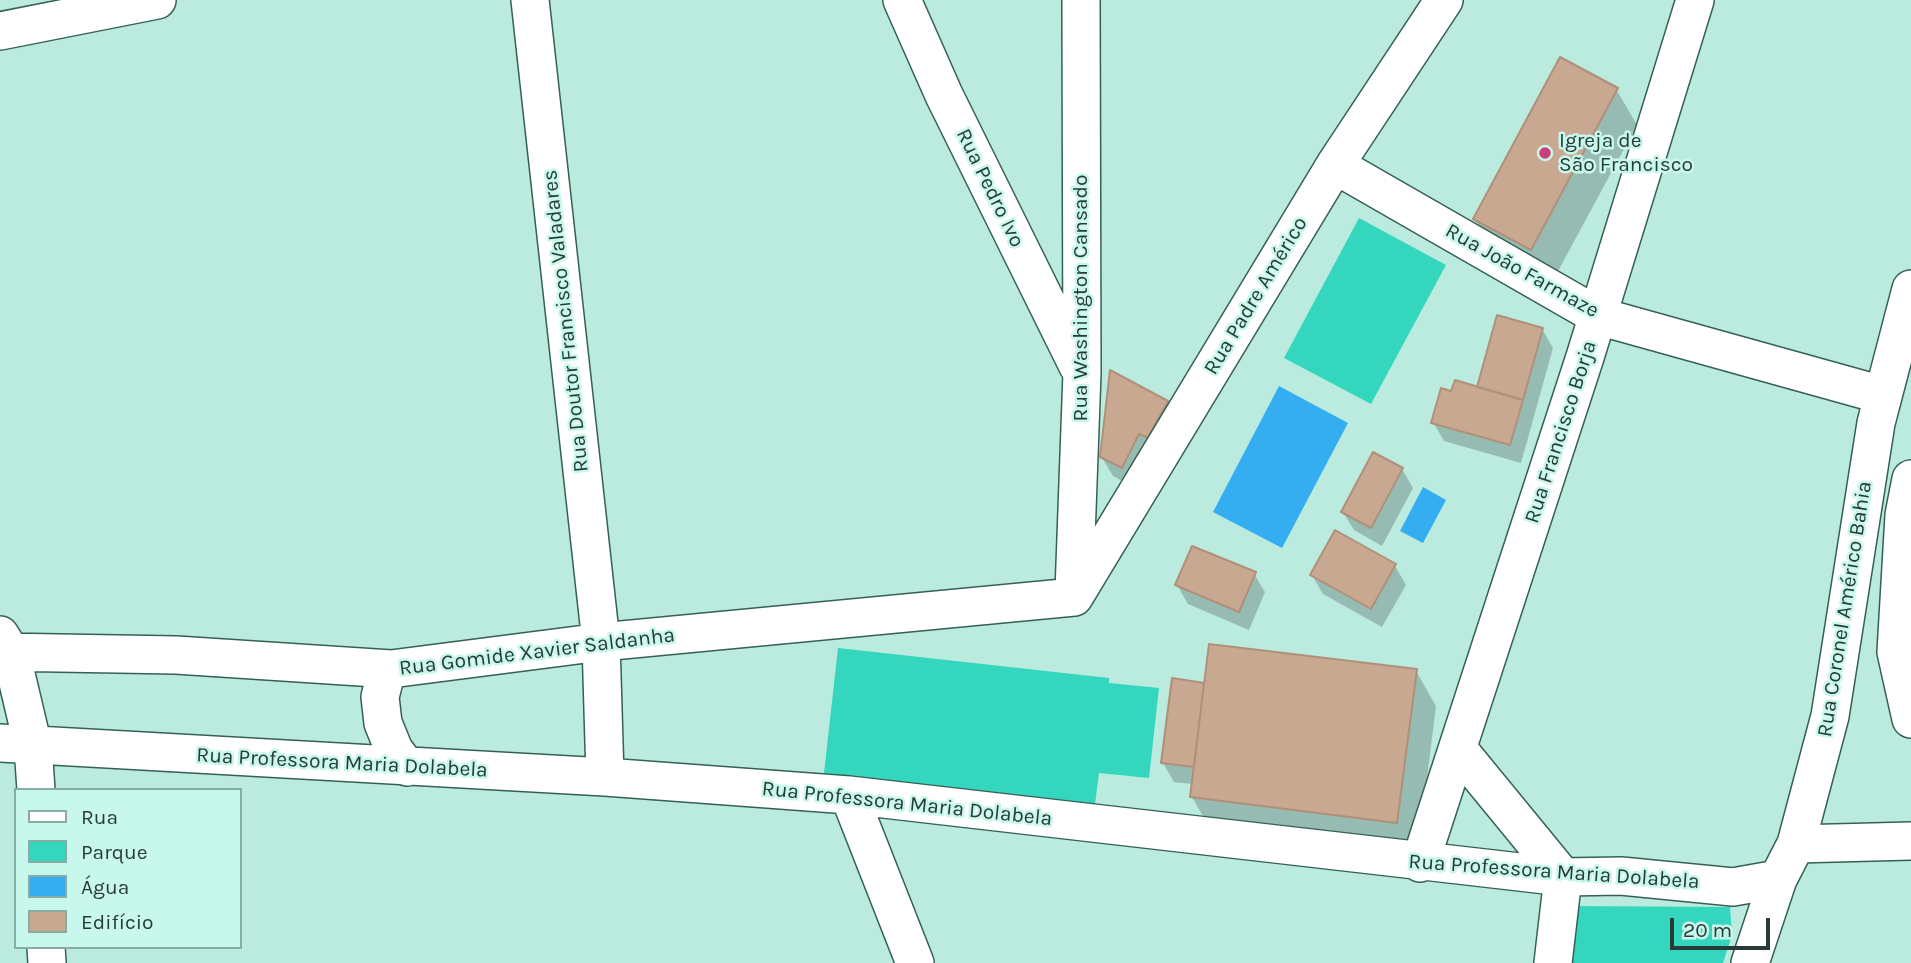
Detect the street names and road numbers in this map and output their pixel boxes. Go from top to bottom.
street label: Rua Pedro Ivo [950,125,1030,251]
street label: Rua Doutor Francisco Valadares [538,169,594,473]
street label: Rua Washington Cansado [1068,175,1094,421]
street label: Rua Padre Américo [1199,212,1313,380]
street label: Rua João Farmaze [1441,218,1603,324]
street label: Rua Francisco Borja [1520,337,1602,527]
street label: Rua Coronel Américo Bahia [1812,479,1878,739]
street label: Rua Gomide Xavier Saldanha [398,623,676,681]
street label: Rua Professora Maria Dolabela [196,743,488,783]
street label: Rua Professora Maria Dolabela [761,776,1053,832]
street label: Rua Professora Maria Dolabela [1408,849,1700,895]

